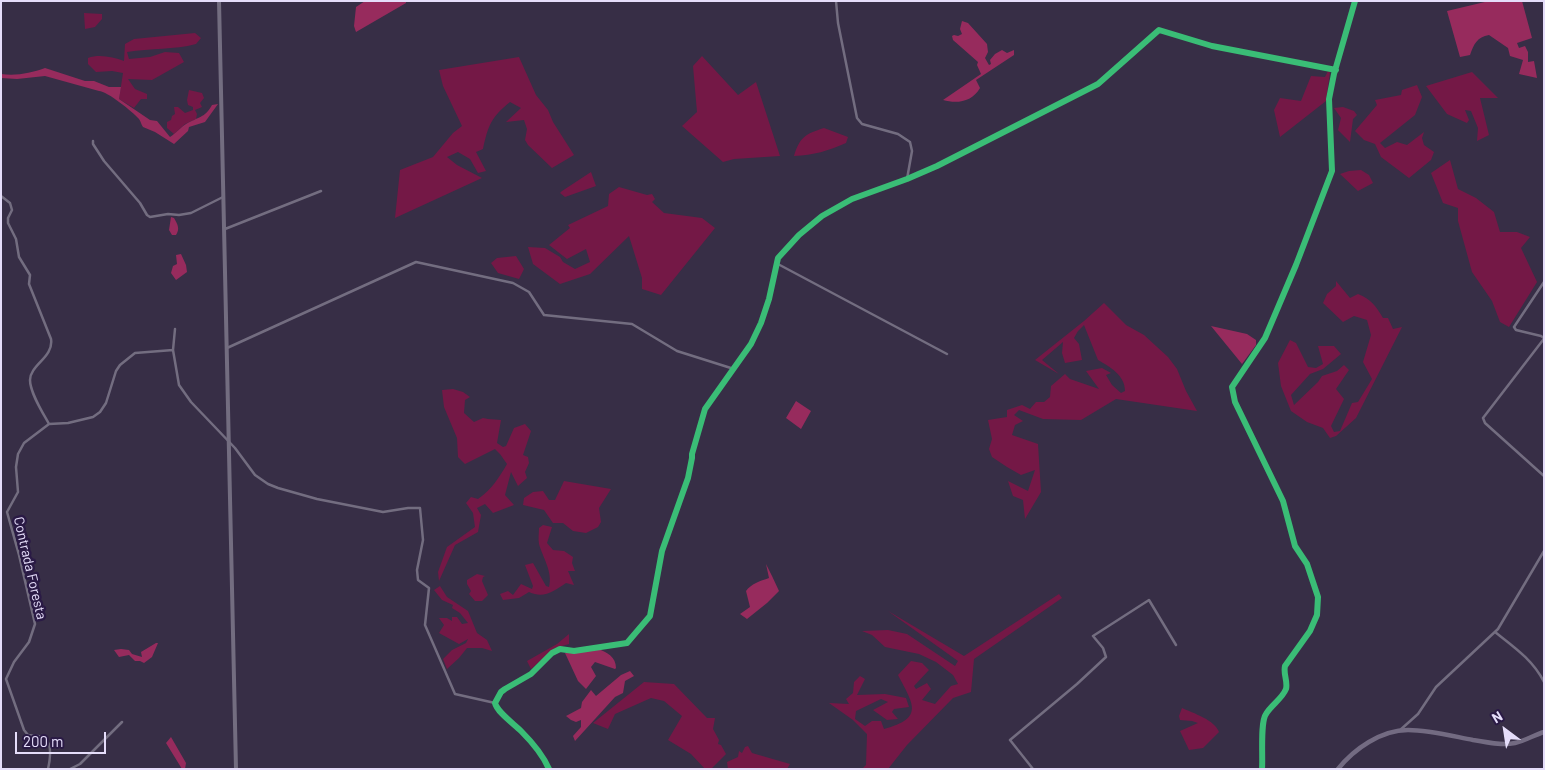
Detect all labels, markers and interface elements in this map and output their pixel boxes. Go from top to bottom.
street label: Contrada Foresta [10,515,50,621]
north arrow [1480,705,1530,755]
text: N [1489,707,1505,726]
scale bar [18,722,109,754]
text: 200 m [23,732,63,750]

